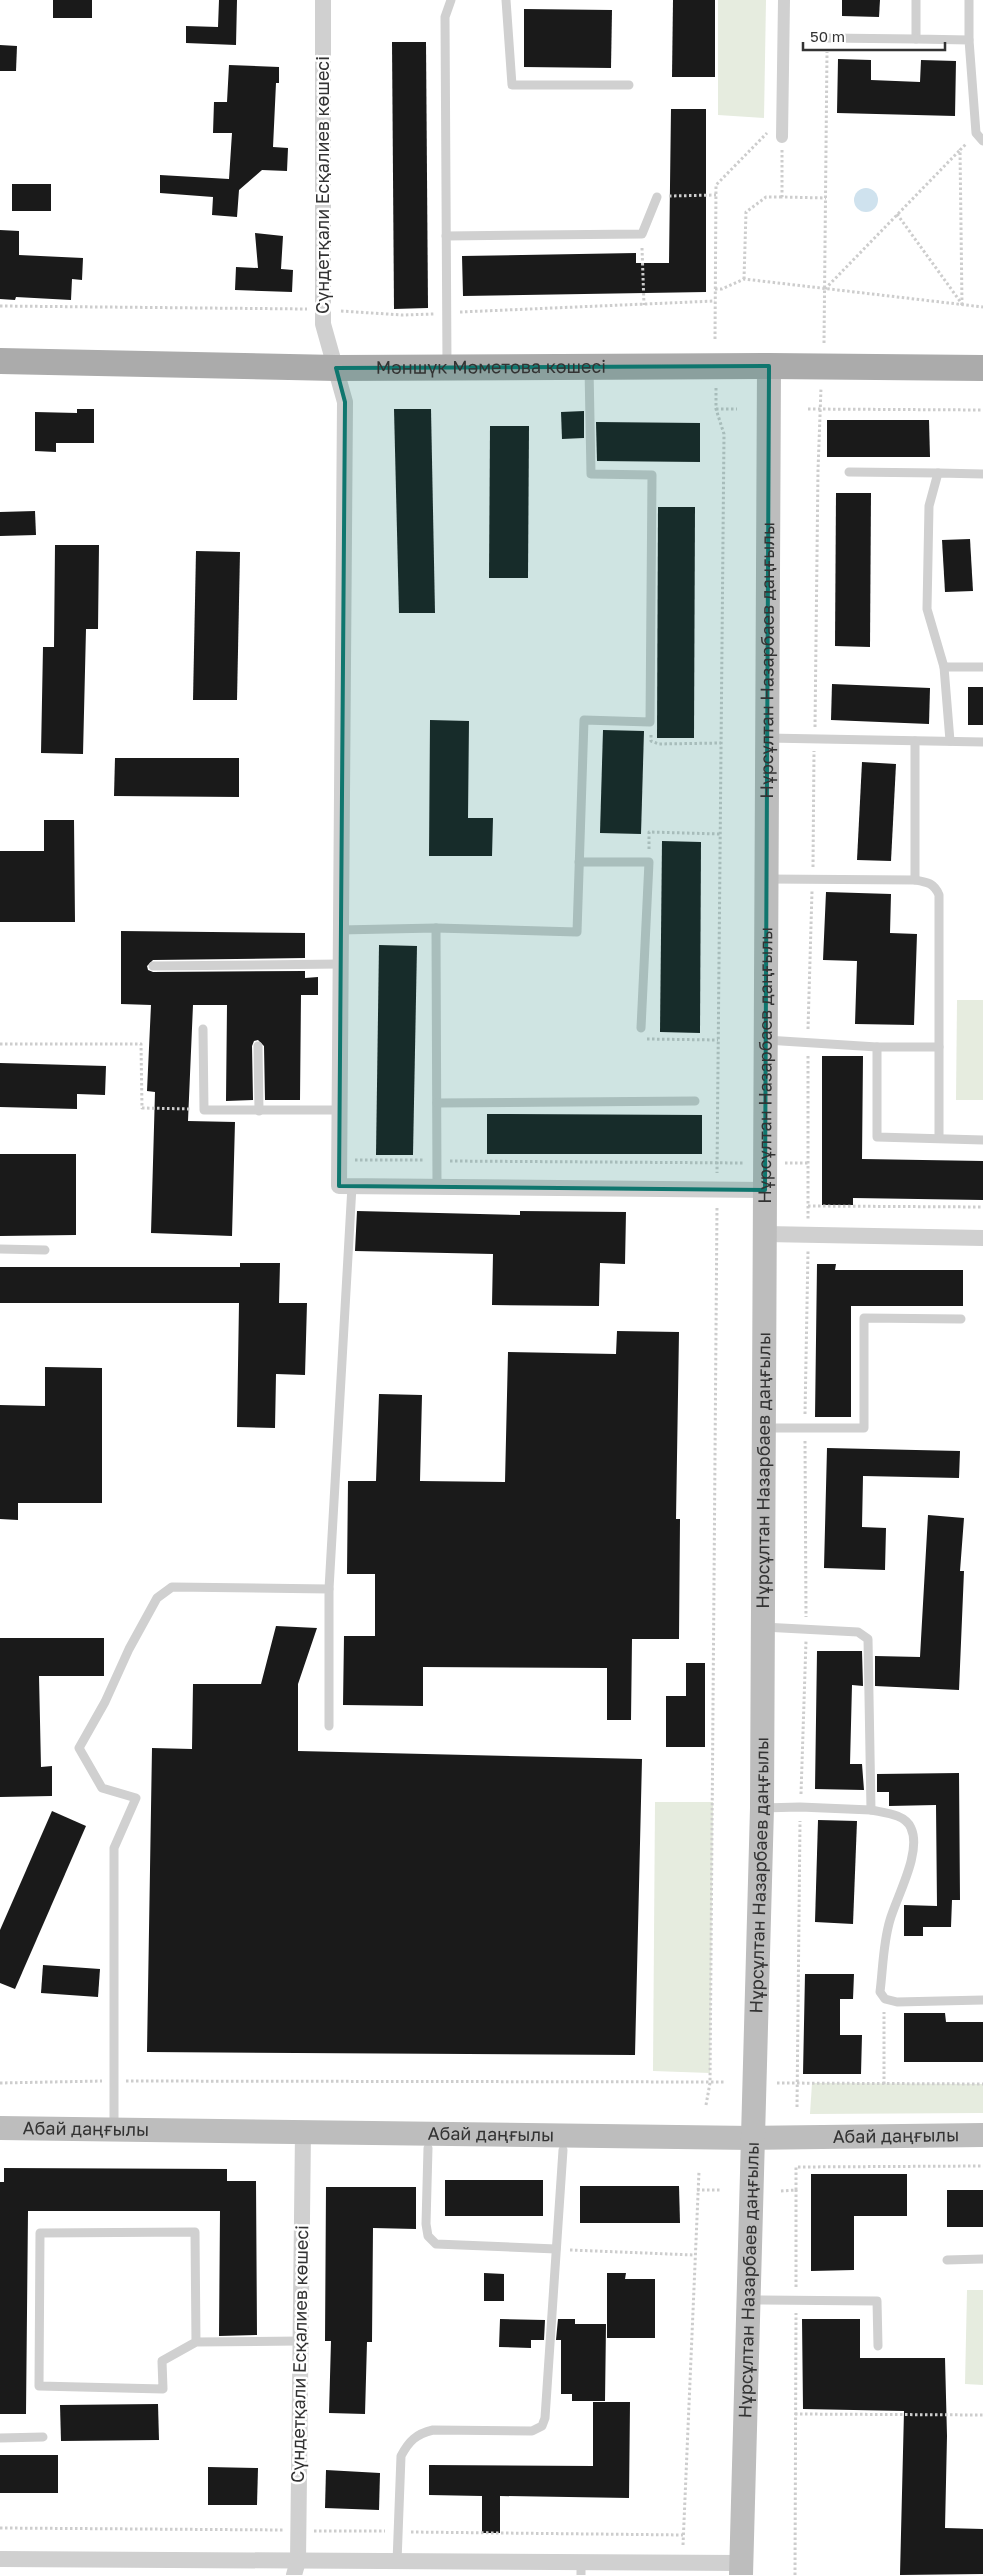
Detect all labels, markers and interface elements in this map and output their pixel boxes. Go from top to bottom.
scale bar [803,20,946,52]
text: 50 m [810,27,845,45]
street label: Сүндетқали Есқалиев көшесі [311,56,333,314]
street label: Мәншүк Мәметова көшесі [376,355,606,378]
street label: Нұрсұлтан Назарбаев даңғылы [755,522,778,799]
street label: Нұрсұлтан Назарбаев даңғылы [753,927,776,1204]
street label: Нұрсұлтан Назарбаев даңғылы [751,1332,774,1609]
street label: Нұрсұлтан Назарбаев даңғылы [744,1737,772,2014]
street label: Абай даңғылы [23,2116,149,2140]
street label: Абай даңғылы [428,2122,554,2145]
street label: Абай даңғылы [832,2123,959,2147]
street label: Нұрсұлтан Назарбаев даңғылы [733,2141,763,2419]
street label: Сүндетқали Есқалиев көшесі [286,2225,312,2483]

